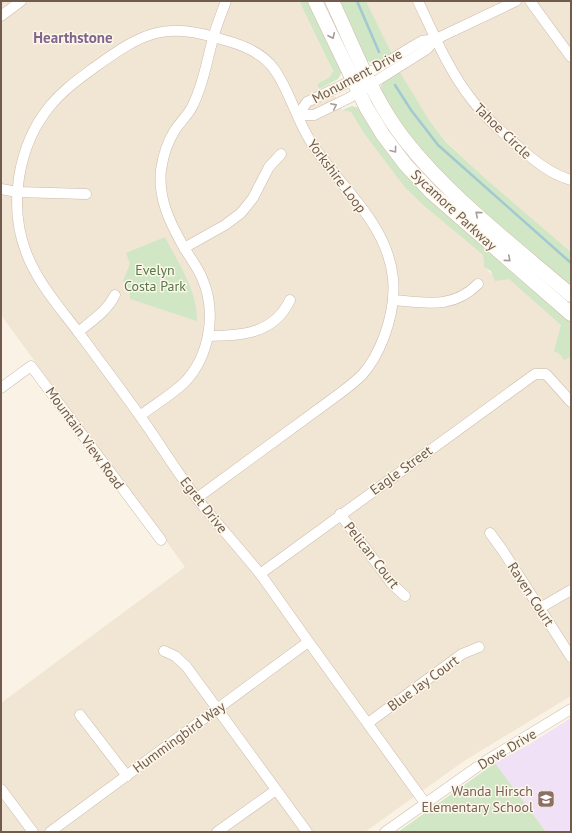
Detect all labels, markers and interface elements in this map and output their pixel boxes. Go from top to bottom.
district label: Hearthstone [33,28,113,47]
one-way arrow [327,32,335,40]
street label: Monument Drive [309,45,405,107]
street label: Tahoe Circle [470,99,536,163]
one-way arrow [330,103,338,111]
street label: Yorkshire Loop [303,136,371,216]
one-way arrow [389,146,397,153]
street label: Sycamore Parkway [407,166,501,255]
one-way arrow [475,212,483,219]
one-way arrow [503,255,510,262]
park label: Evelyn Costa Park [124,261,186,295]
street label: Mountain View Road [42,383,128,493]
street label: Eagle Street [366,441,436,499]
street label: Egret Drive [176,473,232,537]
street label: Pelican Court [340,518,404,592]
street label: Raven Court [504,559,558,630]
street label: Blue Jay Court [384,651,462,715]
street label: Hummingbird Way [129,697,229,777]
street label: Dove Drive [474,724,540,774]
place label: Wanda Hirsch Elementary School [421,782,533,816]
school or university icon: Wanda Hirsch Elementary School [536,789,556,809]

